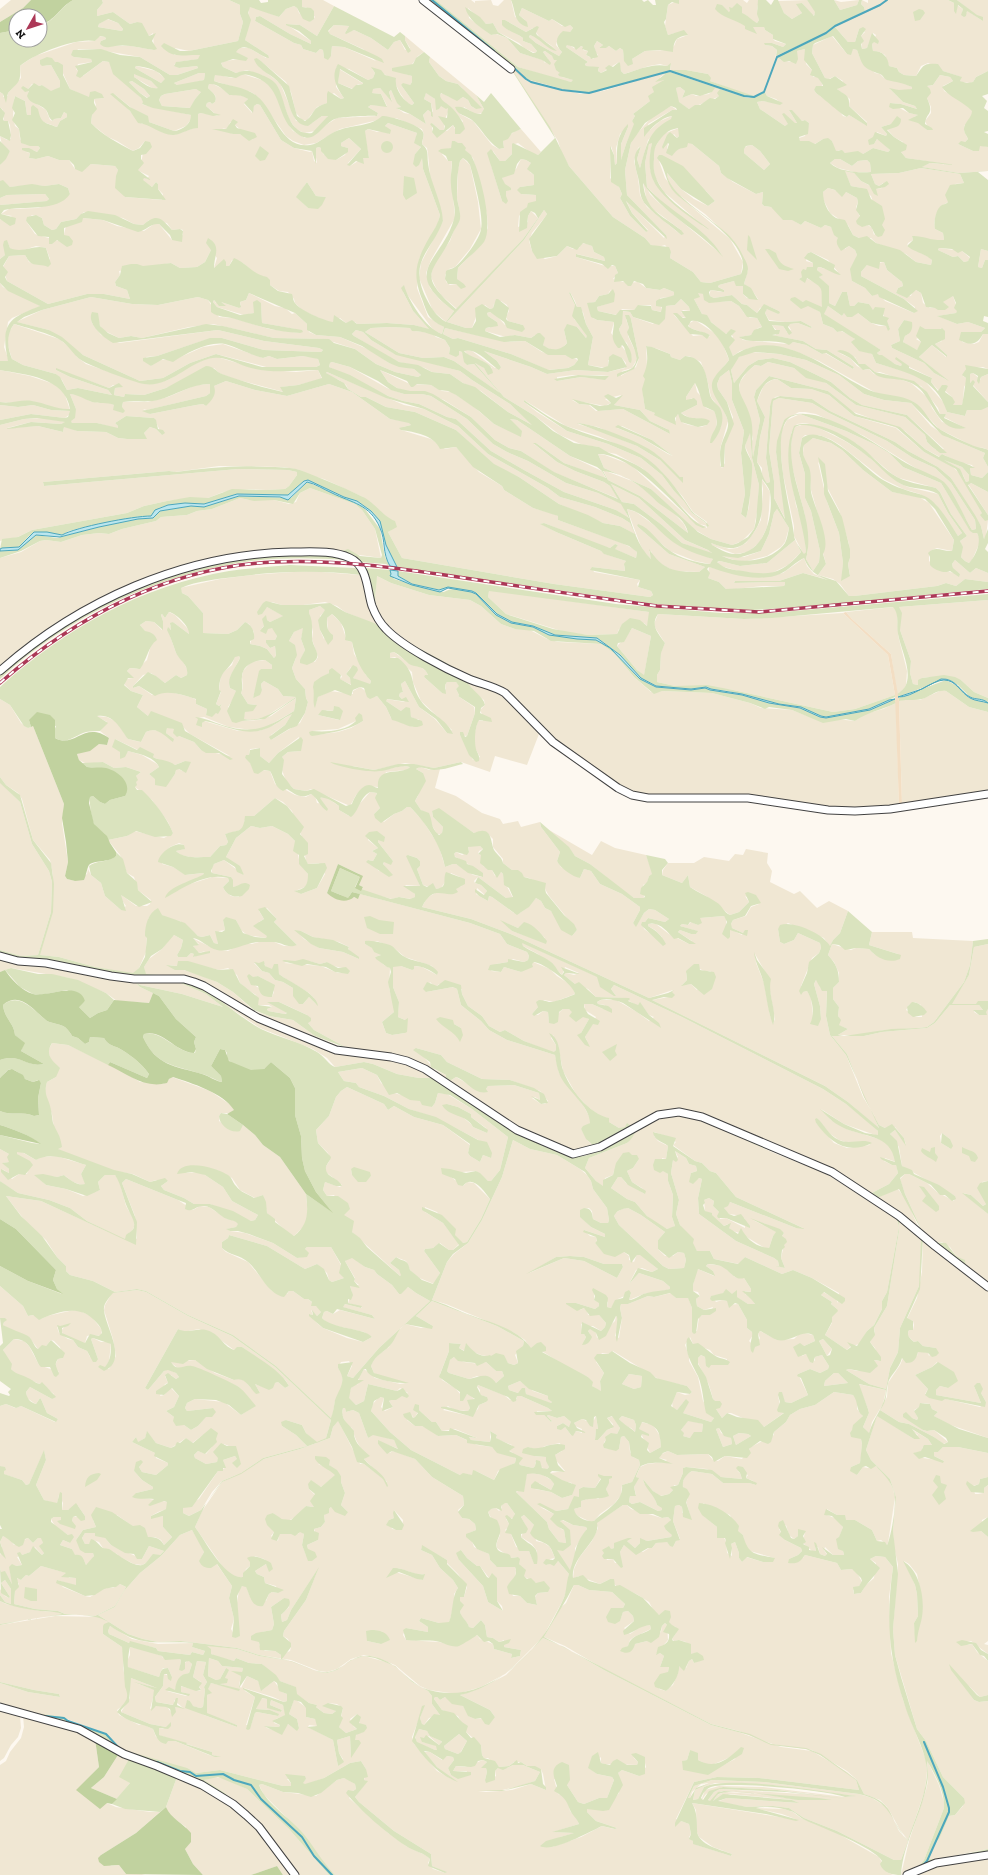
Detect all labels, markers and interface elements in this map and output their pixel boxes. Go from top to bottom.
north arrow [8,8,48,48]
text: N [13,26,28,41]

